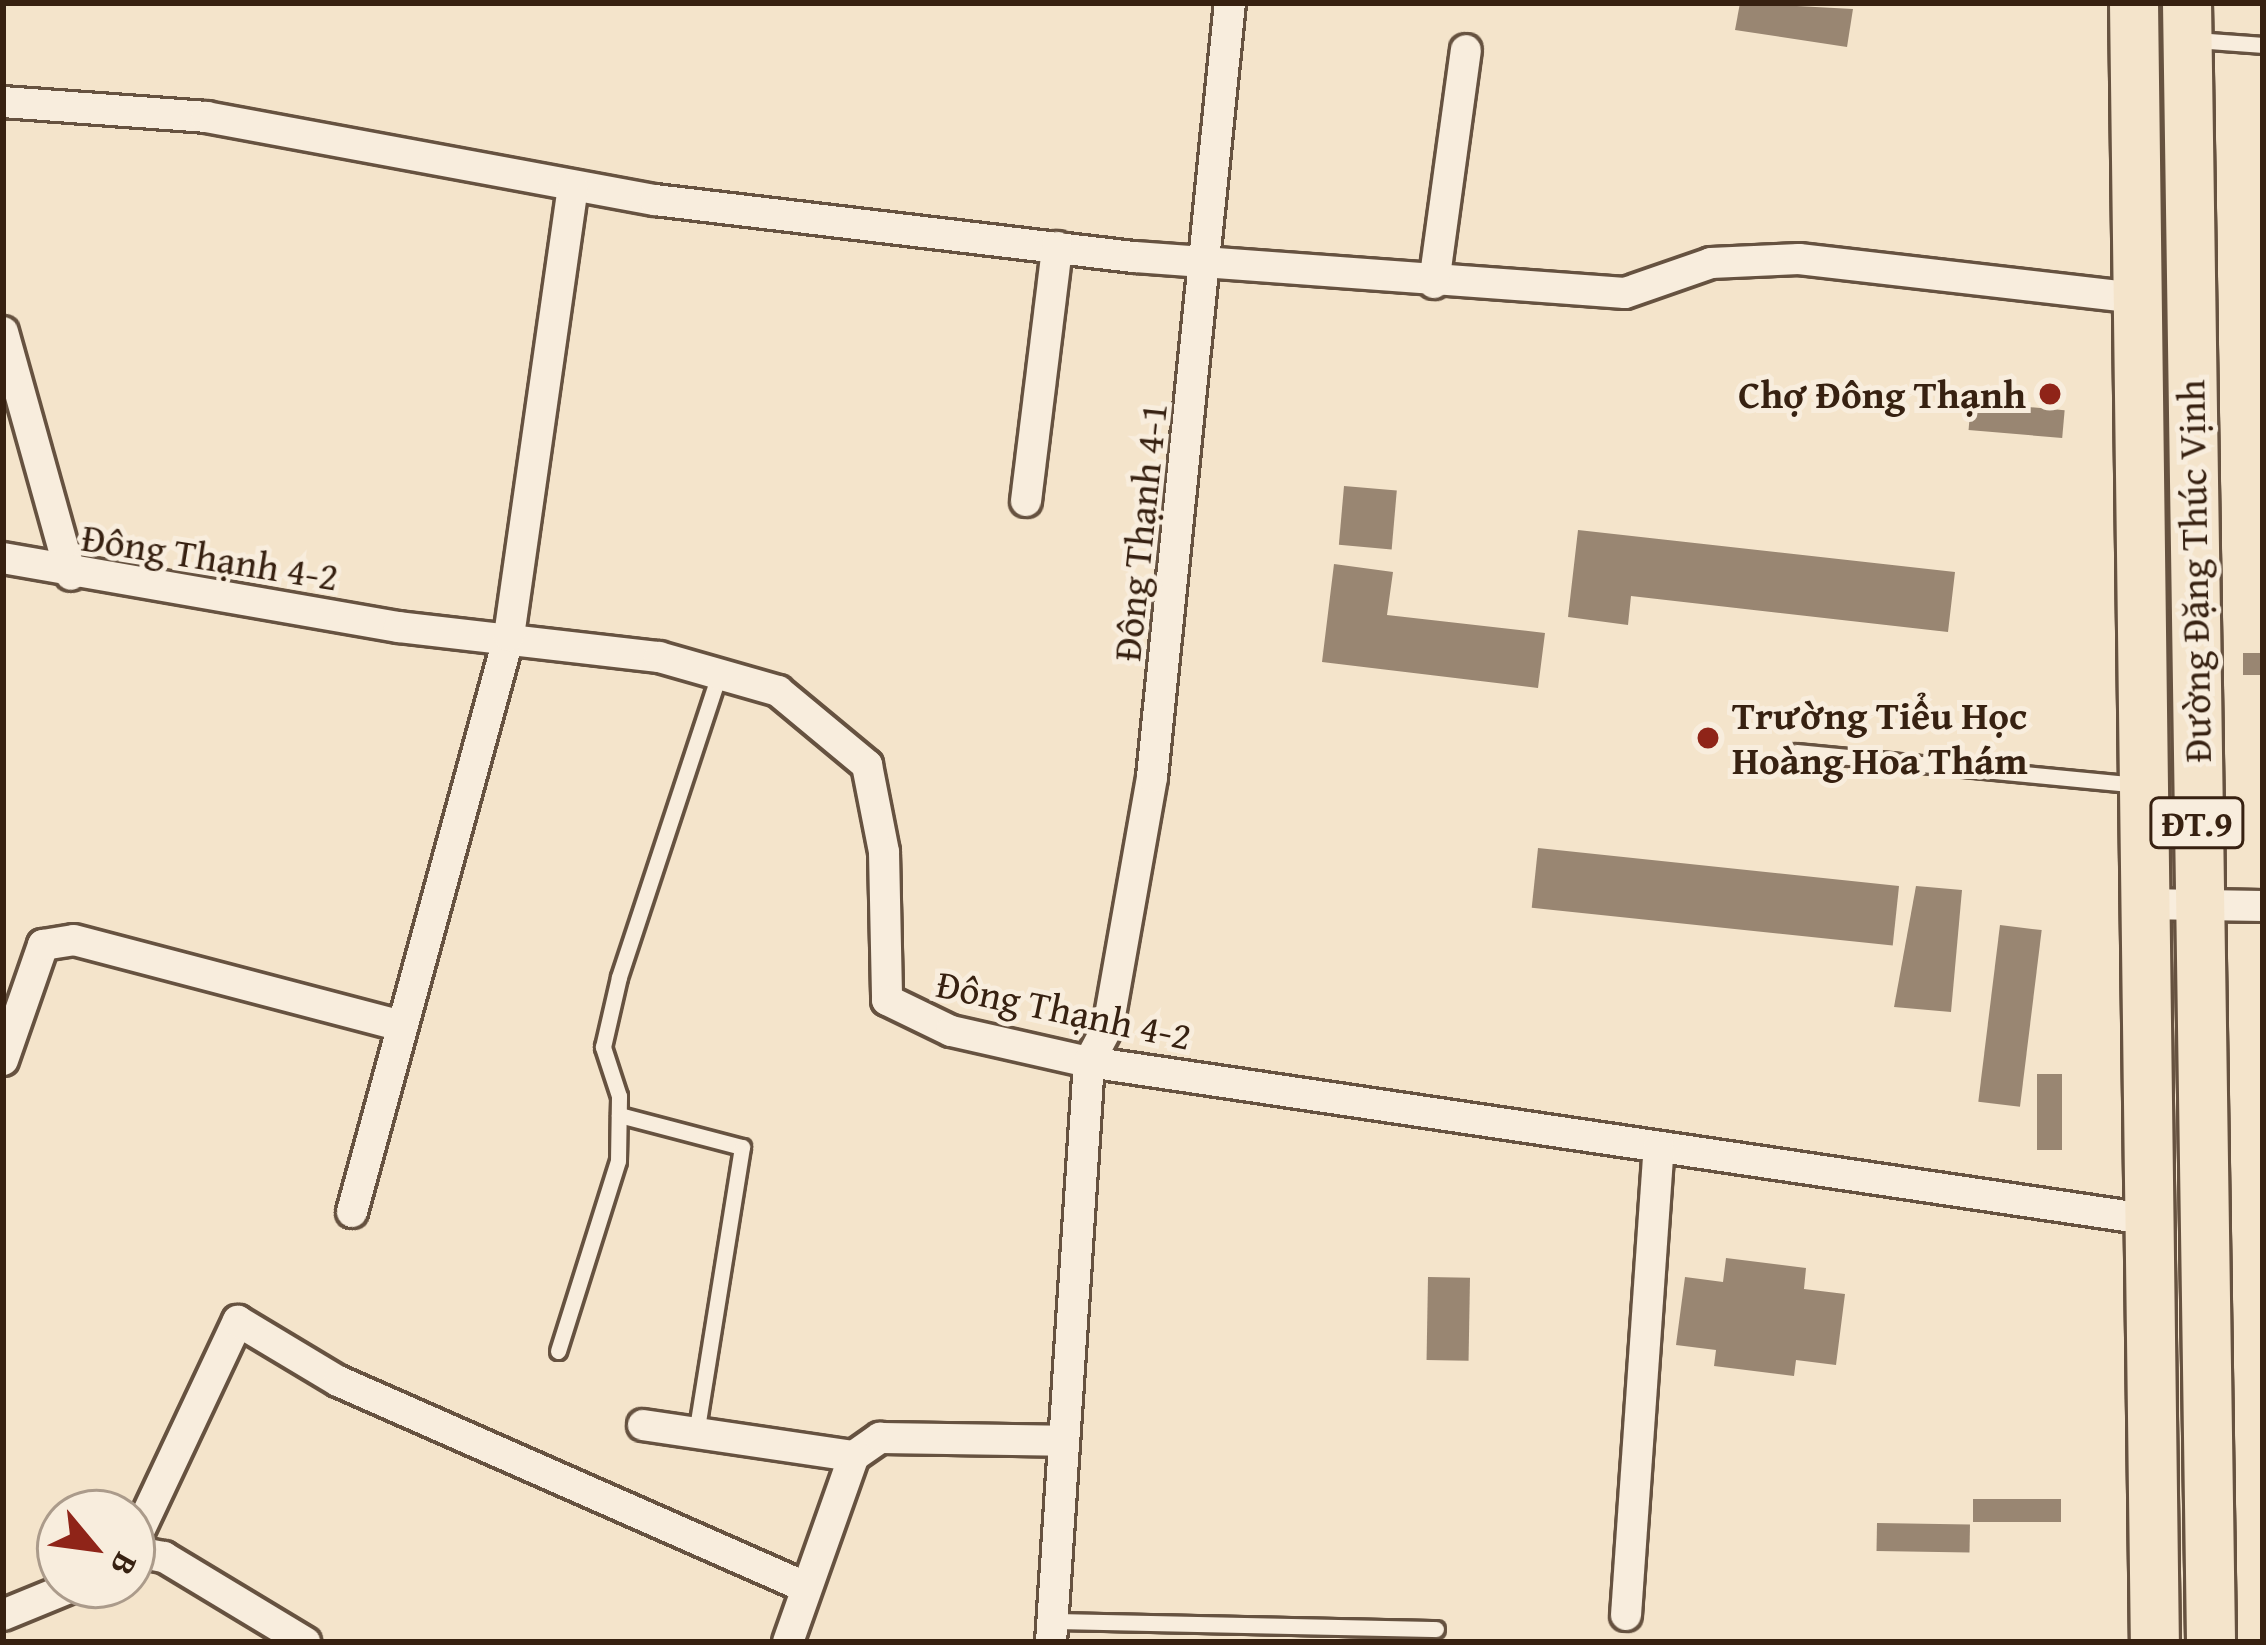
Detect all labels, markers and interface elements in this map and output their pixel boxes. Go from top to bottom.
place label: Chợ Đông Thạnh [1738,371,2026,417]
street label: Đường Đặng Thúc Vịnh [2167,379,2221,763]
marker: Chợ Đông Thạnh [2037,381,2063,407]
street label: Đông Thạnh 4-1 [1103,401,1177,663]
street label: Đông Thạnh 4-2 [78,514,342,600]
place label: Trường Tiểu Học Hoàng Hoa Thám [1732,693,2028,784]
marker: Trường Tiểu Học Hoàng Hoa Thám [1695,725,1721,751]
road number: ĐT.9 [2149,793,2245,853]
street label: Đông Thạnh 4-2 [932,960,1196,1060]
north arrow [36,1489,156,1609]
text: B [99,1544,151,1586]

